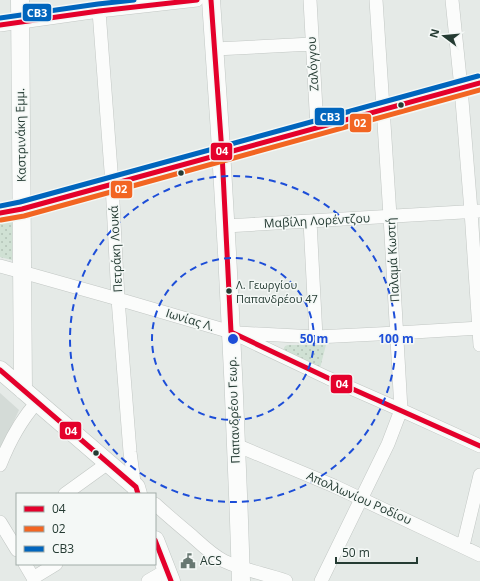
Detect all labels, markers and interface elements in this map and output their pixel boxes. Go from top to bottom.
line badge: CB3 [22,3,52,22]
text: CB3 [27,5,47,20]
north arrow [424,16,464,56]
text: N [425,27,442,39]
street label: Ζαλόγγου [303,36,322,92]
street label: Καστρινάκη Εμμ. [11,88,30,182]
unlabelled marker [396,100,406,110]
line badge: CB3 [314,107,345,126]
text: CB3 [320,109,340,124]
line badge: 02 [349,113,372,133]
text: 02 [354,115,366,130]
line badge: 04 [210,142,233,161]
text: 04 [216,143,229,158]
unlabelled marker [176,168,186,178]
line badge: 02 [110,180,133,199]
text: 02 [115,181,127,196]
street label: Πετράκη Λουκά [105,205,126,293]
street label: Μαβίλη Λορέντζου [263,209,371,232]
street label: Παλαμά Κωστή [382,217,403,303]
place label: Λ. Γεωργίου Παπανδρέου 47 [236,277,318,306]
marker: Λ. Γεωργίου Παπανδρέου 47 [224,286,234,296]
street label: Ιωνίας Λ. [164,304,216,335]
text: 50 m [300,330,328,347]
text: 100 m [378,330,414,347]
centre of rings [226,332,240,346]
street label: Παπανδρέου Γεωρ. [223,356,244,464]
line badge: 04 [330,374,353,394]
text: 04 [336,376,349,391]
line badge: 04 [59,421,82,440]
text: 04 [65,423,78,438]
unlabelled marker [91,448,101,458]
street label: Απολλωνίου Ροδίου [304,467,414,528]
legend [16,493,156,565]
text: 04 [52,500,66,517]
text: 02 [52,520,66,537]
scale bar [336,539,417,565]
text: CB3 [52,540,74,557]
text: 50 m [342,544,370,561]
public building icon: ACS [179,552,197,570]
place label: ACS [200,552,222,569]

